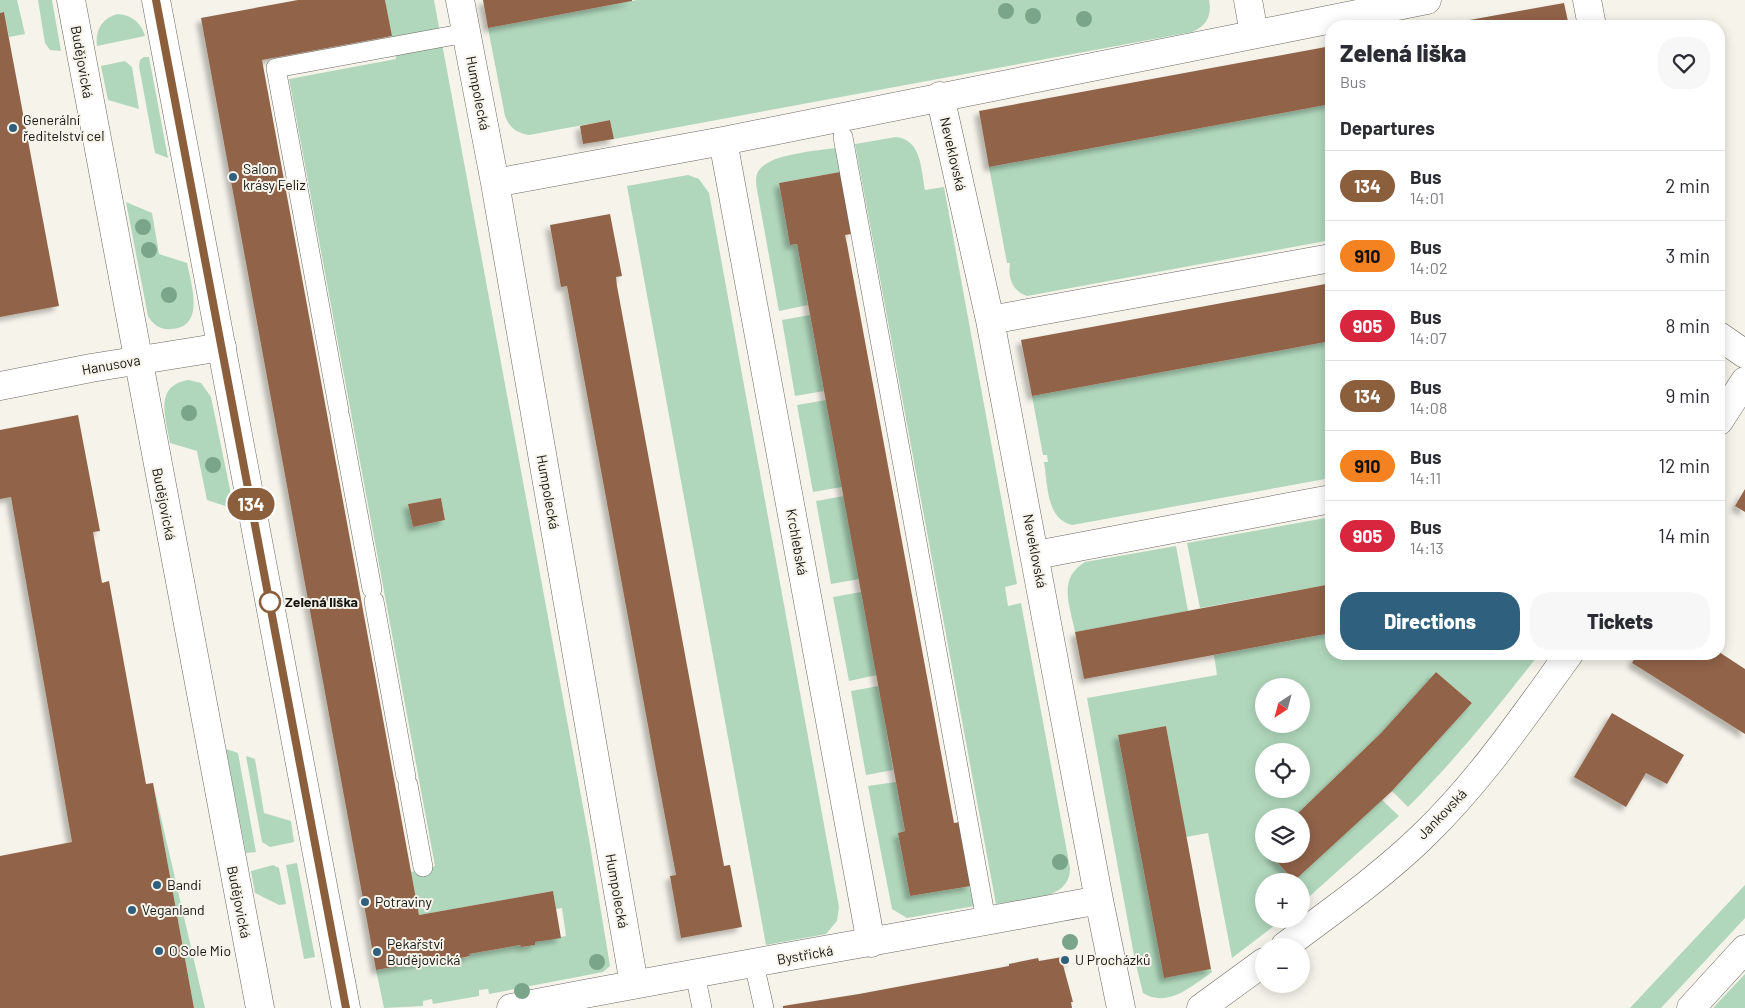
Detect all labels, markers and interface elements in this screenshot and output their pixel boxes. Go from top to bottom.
street label: Budějovická [68,24,97,100]
button: heart [1658,37,1710,89]
text: Zelená liška [1340,38,1466,67]
street label: Humpolecká [463,54,494,132]
text: Bus [1340,72,1366,91]
place label: Generální ředitelství cel [23,111,104,144]
street label: Neveklovská [937,115,970,192]
text: Departures [1340,116,1435,139]
marker: Generální ředitelství cel [7,122,19,134]
place label: Salon krásy Feliz [243,160,306,193]
text: Bus [1410,165,1442,188]
marker: Salon krásy Feliz [227,171,239,183]
text: 2 min [1665,174,1710,197]
text: 134 [1354,175,1381,197]
text: 14:01 [1410,188,1444,207]
text: Bus [1410,235,1442,258]
text: 3 min [1666,244,1710,267]
text: 910 [1355,245,1380,267]
text: 14:02 [1410,258,1447,277]
text: Bus [1410,305,1442,328]
text: 8 min [1666,314,1710,337]
text: 905 [1353,315,1382,337]
text: 14:07 [1410,328,1446,347]
street label: Hanusova [80,351,141,378]
text: Bus [1410,375,1442,398]
text: 9 min [1666,384,1710,407]
text: 134 [1354,385,1381,407]
text: 14:08 [1410,398,1447,417]
text: Bus [1410,445,1442,468]
street label: Humpolecká [534,453,563,531]
text: 12 min [1659,454,1710,477]
text: 910 [1355,455,1380,477]
street label: Budějovická [149,466,180,542]
text: 14:11 [1410,468,1441,487]
line badge: 134 [222,488,280,520]
text: 134 [238,493,264,515]
street label: Krchlebská [783,507,812,577]
street label: Neveklovská [1020,512,1051,589]
text: Bus [1410,515,1442,538]
text: 14 min [1658,524,1710,547]
text: 905 [1353,525,1382,547]
text: 14:13 [1410,538,1444,557]
marker: Zelená liška [259,591,281,613]
button: Directions [1340,592,1520,650]
button: Tickets [1530,592,1710,650]
place label: Zelená liška [285,593,358,610]
north arrow [1255,678,1310,732]
map controls [1255,678,1310,993]
button: locate [1255,743,1310,798]
street label: Jankovská [1413,785,1470,843]
button: layers [1255,808,1310,863]
street label: Humpolecká [603,852,632,930]
street label: Budějovická [224,864,255,940]
button: + [1255,873,1310,928]
place label: Bandi [167,876,202,893]
marker: Bandi [151,879,163,891]
place label: Potraviny [375,893,432,910]
marker: Potraviny [359,896,371,908]
place label: Veganland [142,901,205,918]
marker: Veganland [126,904,138,916]
place label: Pekařství Budějovická [387,935,461,968]
button: − [1255,938,1310,993]
street label: Bystřická [776,941,834,968]
place label: O Sole Mio [169,942,231,959]
marker: O Sole Mio [153,945,165,957]
marker: Pekařství Budějovická [371,946,383,958]
place label: U Procházků [1075,951,1151,968]
marker: U Procházků [1059,954,1071,966]

